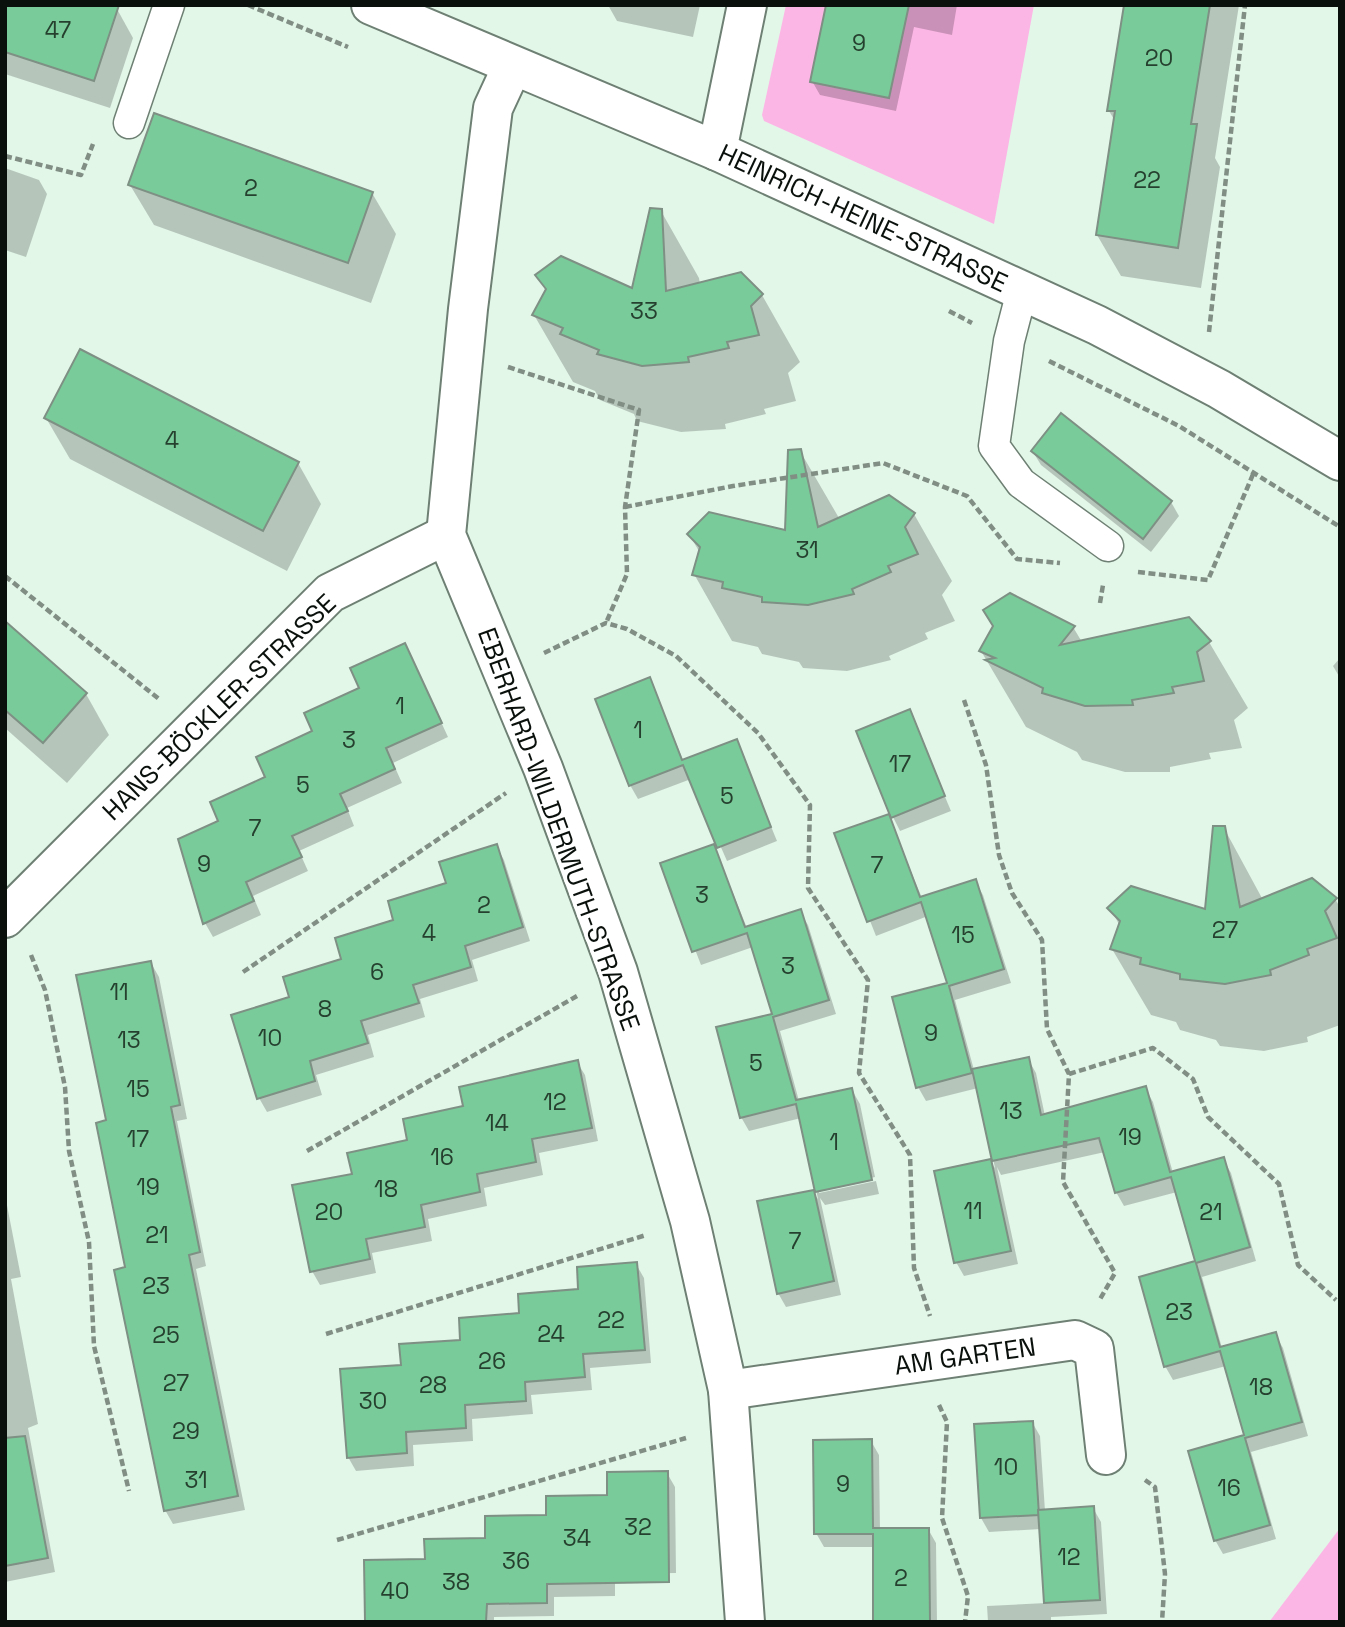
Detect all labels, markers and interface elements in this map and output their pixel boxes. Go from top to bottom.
house number: 47 [45,15,71,45]
house number: 9 [852,28,866,58]
house number: 20 [1145,43,1173,73]
street label: HEINRICH-HEINE-STRASSE [713,136,1013,300]
house number: 22 [1133,165,1161,195]
house number: 2 [244,173,258,203]
house number: 33 [630,296,658,326]
house number: 4 [165,425,179,455]
house number: 31 [795,535,819,565]
street label: HANS-BÖCKLER-STRASSE [95,586,343,828]
street label: EBERHARD-WILDERMUTH-STRASSE [470,623,648,1035]
house number: 1 [395,691,405,721]
house number: 1 [633,715,643,745]
house number: 3 [342,725,356,755]
house number: 17 [889,749,911,779]
house number: 5 [296,770,310,800]
house number: 5 [720,781,734,811]
house number: 7 [249,813,262,843]
house number: 9 [197,849,211,879]
house number: 7 [871,850,884,880]
house number: 3 [695,880,709,910]
house number: 2 [477,890,491,920]
house number: 27 [1212,915,1238,945]
house number: 4 [422,918,436,948]
house number: 15 [951,920,975,950]
house number: 3 [781,951,795,981]
house number: 6 [370,957,384,987]
house number: 11 [109,977,129,1007]
house number: 8 [318,994,332,1024]
house number: 9 [924,1018,938,1048]
house number: 10 [258,1023,282,1053]
house number: 13 [117,1025,141,1055]
house number: 5 [749,1048,763,1078]
house number: 15 [126,1074,150,1104]
house number: 12 [543,1087,567,1117]
house number: 13 [999,1096,1023,1126]
house number: 14 [485,1108,509,1138]
house number: 19 [1118,1122,1142,1152]
house number: 17 [127,1124,149,1154]
house number: 1 [829,1127,839,1157]
house number: 16 [430,1142,454,1172]
house number: 19 [136,1172,160,1202]
house number: 18 [374,1174,398,1204]
house number: 11 [963,1196,983,1226]
house number: 20 [315,1197,343,1227]
house number: 21 [1199,1197,1223,1227]
house number: 21 [145,1220,169,1250]
house number: 7 [789,1226,802,1256]
house number: 23 [142,1271,170,1301]
house number: 23 [1165,1297,1193,1327]
house number: 22 [597,1305,625,1335]
house number: 24 [537,1319,565,1349]
house number: 25 [152,1320,180,1350]
street label: AM GARTEN [892,1329,1038,1383]
house number: 26 [478,1346,506,1376]
house number: 27 [163,1368,189,1398]
house number: 28 [419,1370,447,1400]
house number: 18 [1249,1372,1273,1402]
house number: 30 [359,1386,387,1416]
house number: 29 [172,1416,200,1446]
house number: 10 [994,1452,1018,1482]
house number: 31 [184,1465,208,1495]
house number: 9 [836,1469,850,1499]
house number: 16 [1217,1473,1241,1503]
house number: 32 [624,1512,652,1542]
house number: 34 [563,1523,591,1553]
house number: 12 [1057,1542,1081,1572]
house number: 36 [502,1546,530,1576]
house number: 2 [894,1563,908,1593]
house number: 38 [442,1567,470,1597]
house number: 40 [380,1576,410,1606]

